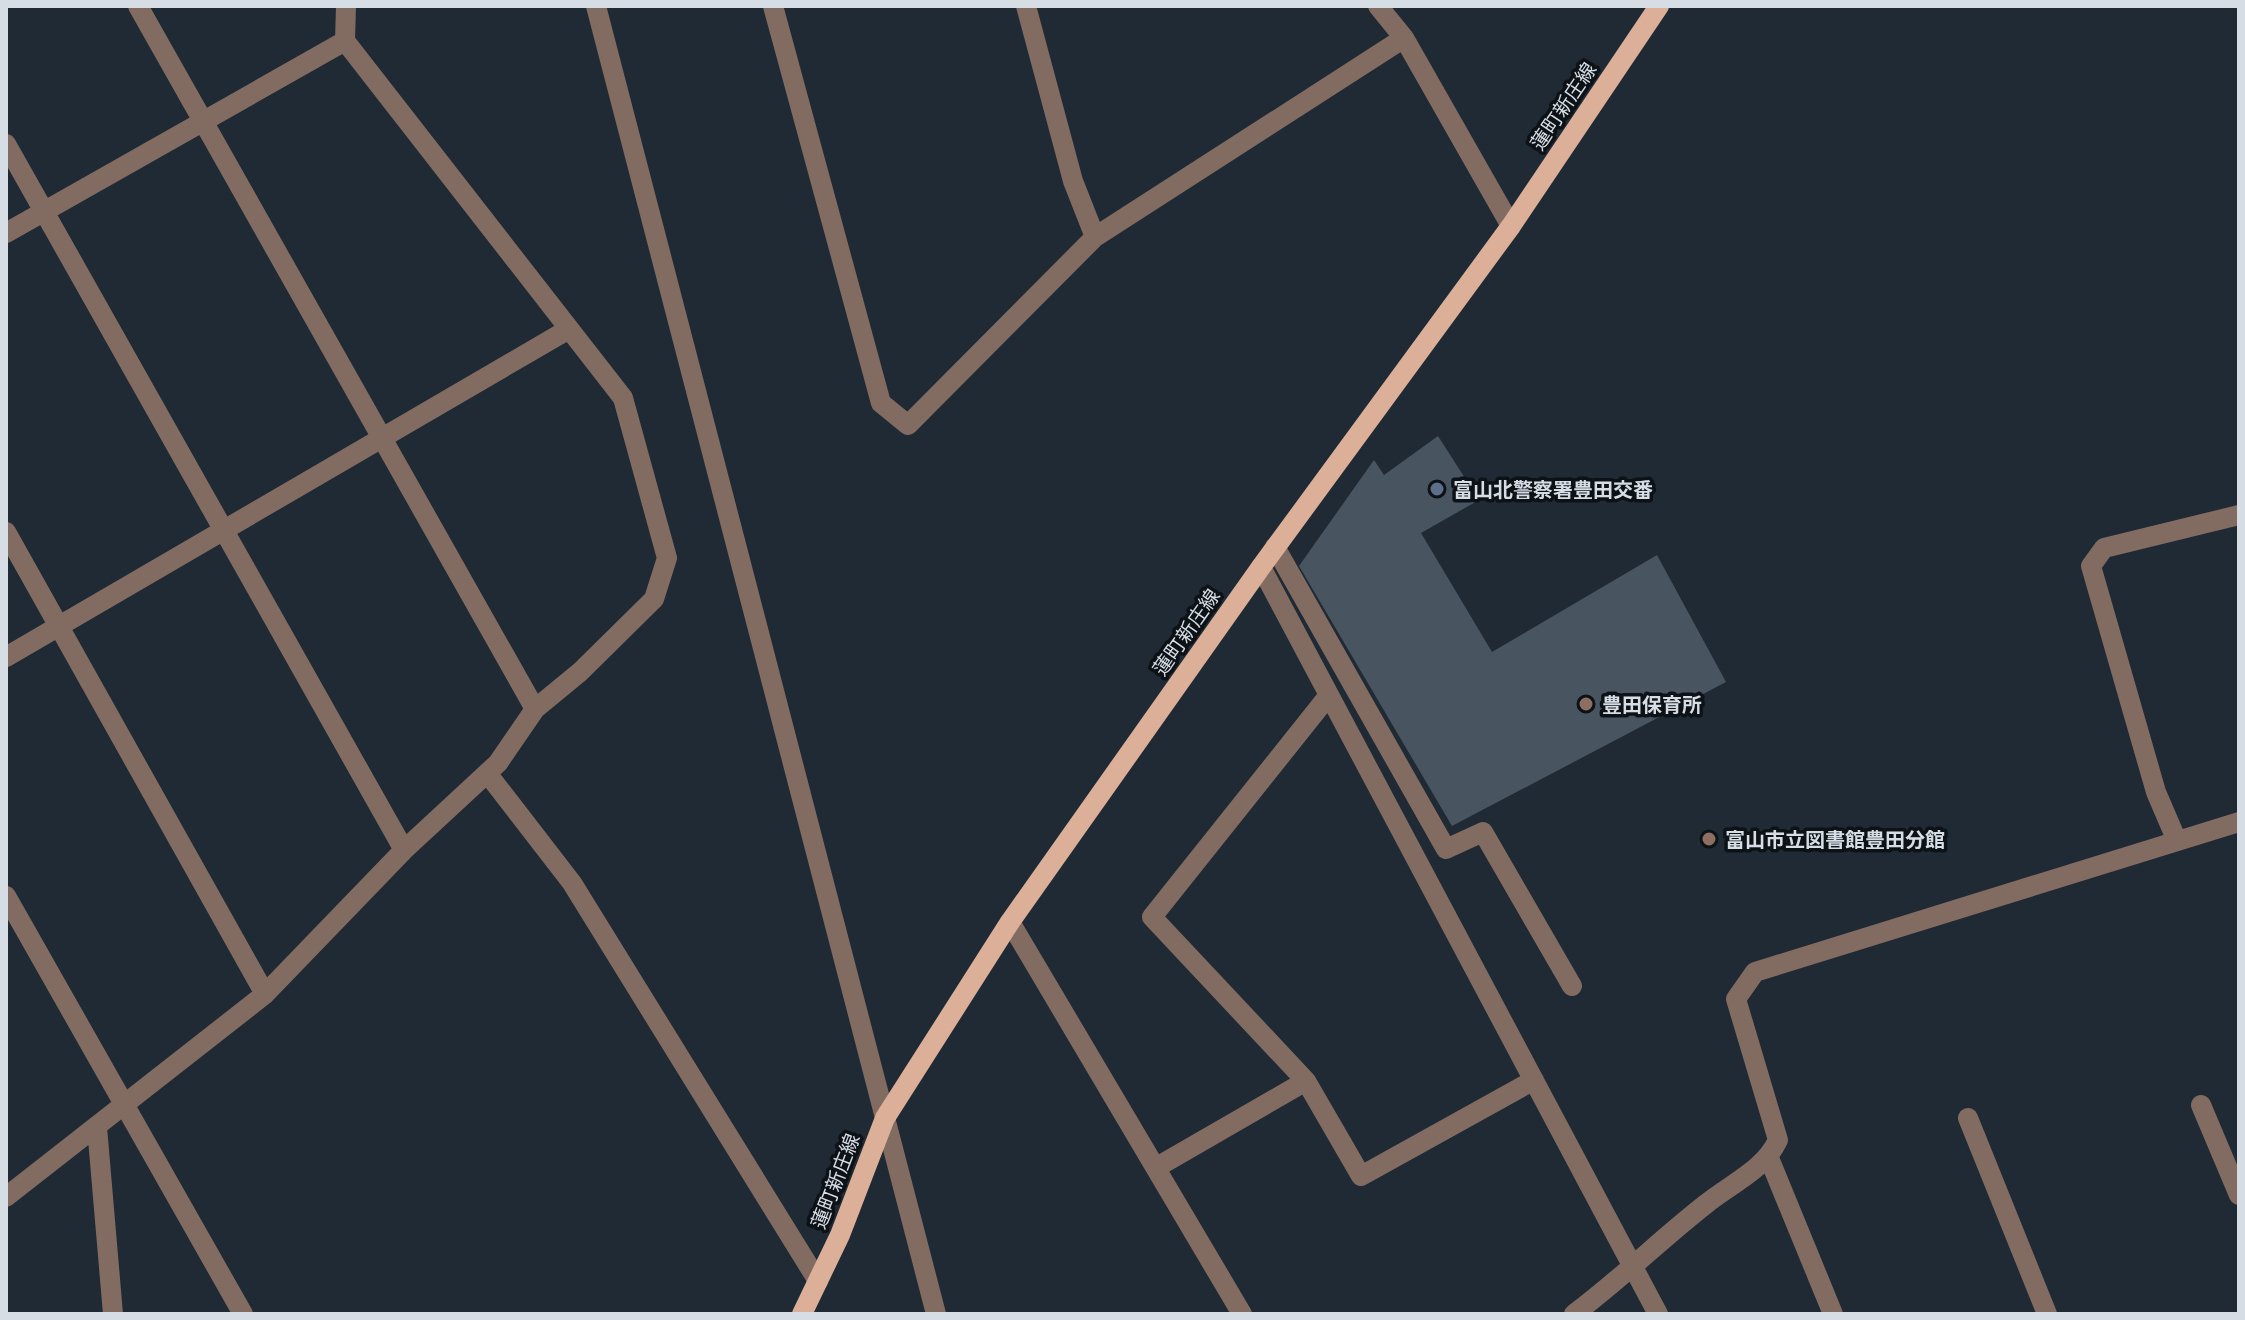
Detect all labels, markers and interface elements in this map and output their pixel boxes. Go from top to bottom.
street label: 蓮町新庄線 [1526,58,1600,154]
place label: 富山北警察署豊田交番 [1453,478,1653,501]
marker: 富山北警察署豊田交番 [1428,480,1446,498]
street label: 蓮町新庄線 [1148,584,1224,680]
place label: 豊田保育所 [1602,693,1702,716]
marker: 豊田保育所 [1577,695,1595,713]
place label: 富山市立図書館豊田分館 [1725,828,1945,851]
marker: 富山市立図書館豊田分館 [1700,830,1718,848]
street label: 蓮町新庄線 [806,1130,864,1232]

